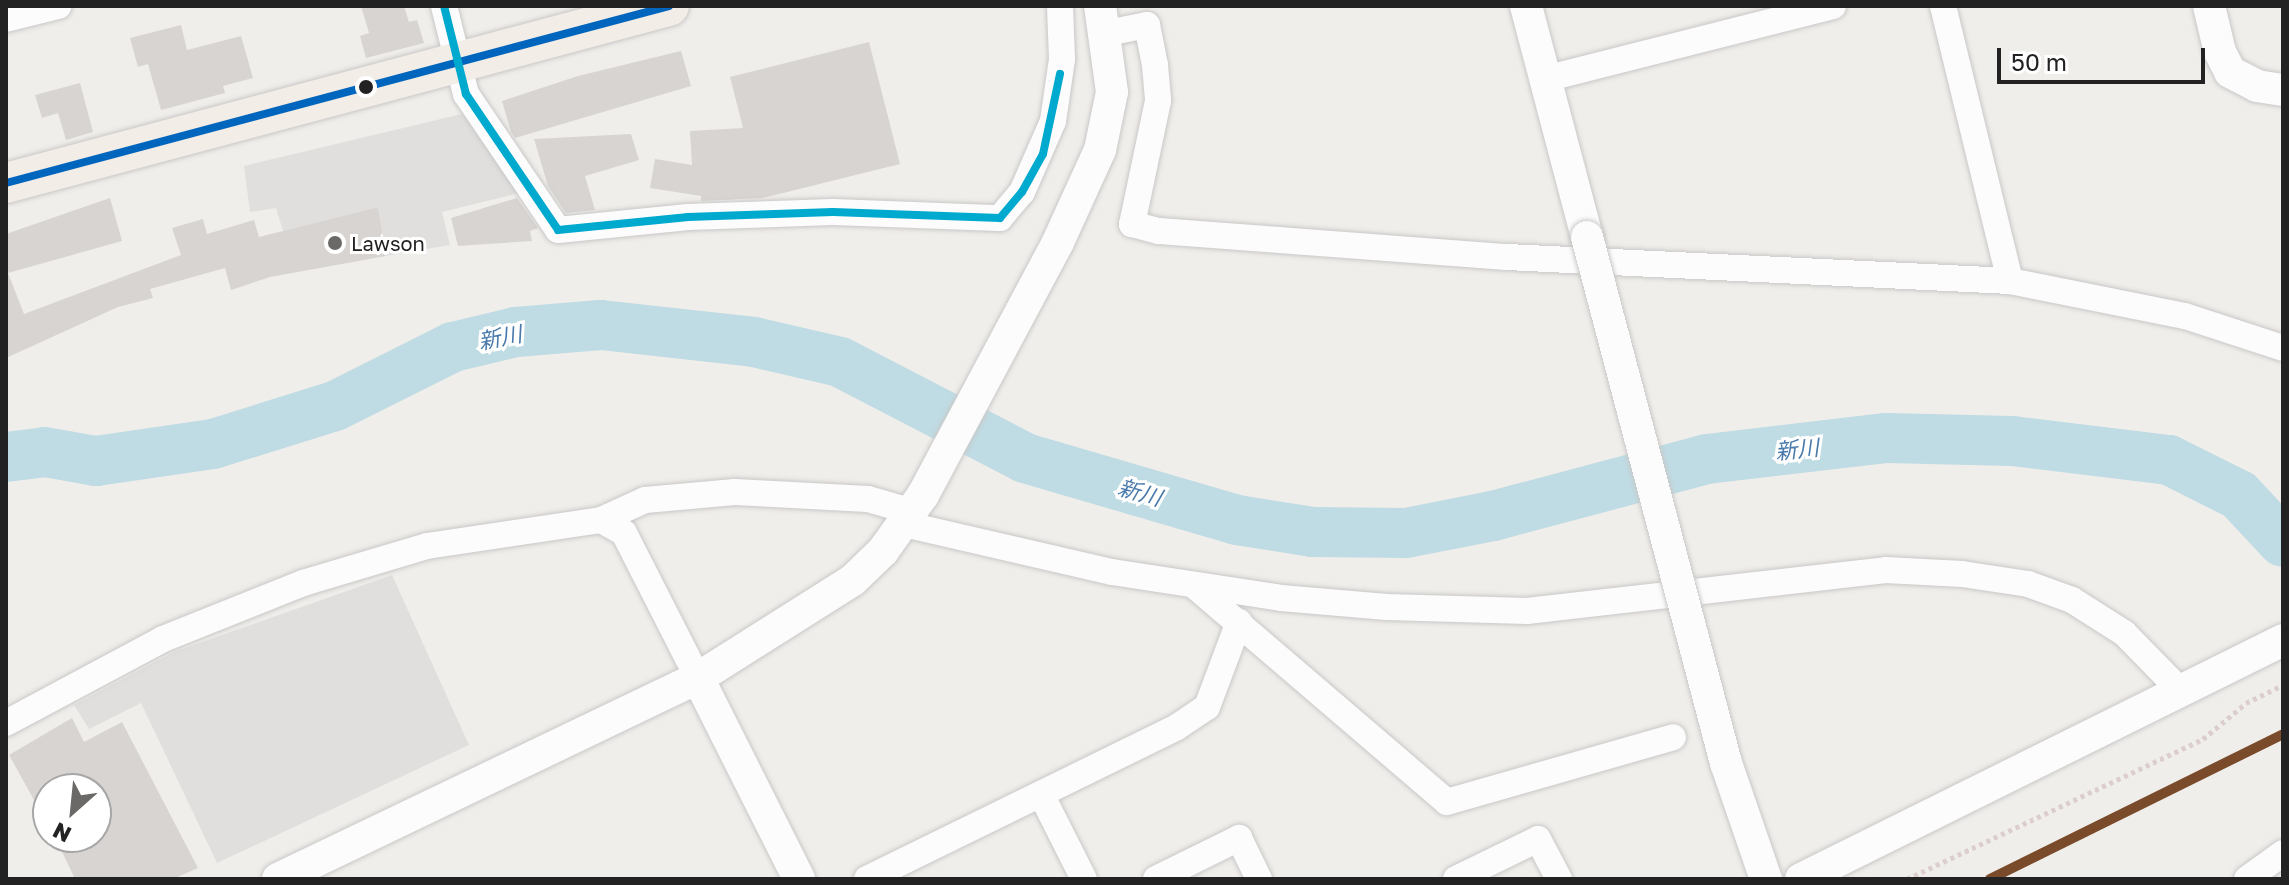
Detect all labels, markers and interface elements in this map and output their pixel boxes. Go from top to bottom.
scale bar [2001,32,2209,82]
text: 50 m [2011,47,2067,76]
unlabelled marker [358,79,374,95]
place label: Lawson [351,231,425,255]
marker: Lawson [326,234,344,252]
water label: 新川 [476,320,524,354]
water label: 新川 [1774,434,1820,464]
water label: 新川 [1115,473,1165,511]
north arrow [32,773,112,853]
text: N [48,817,75,849]

